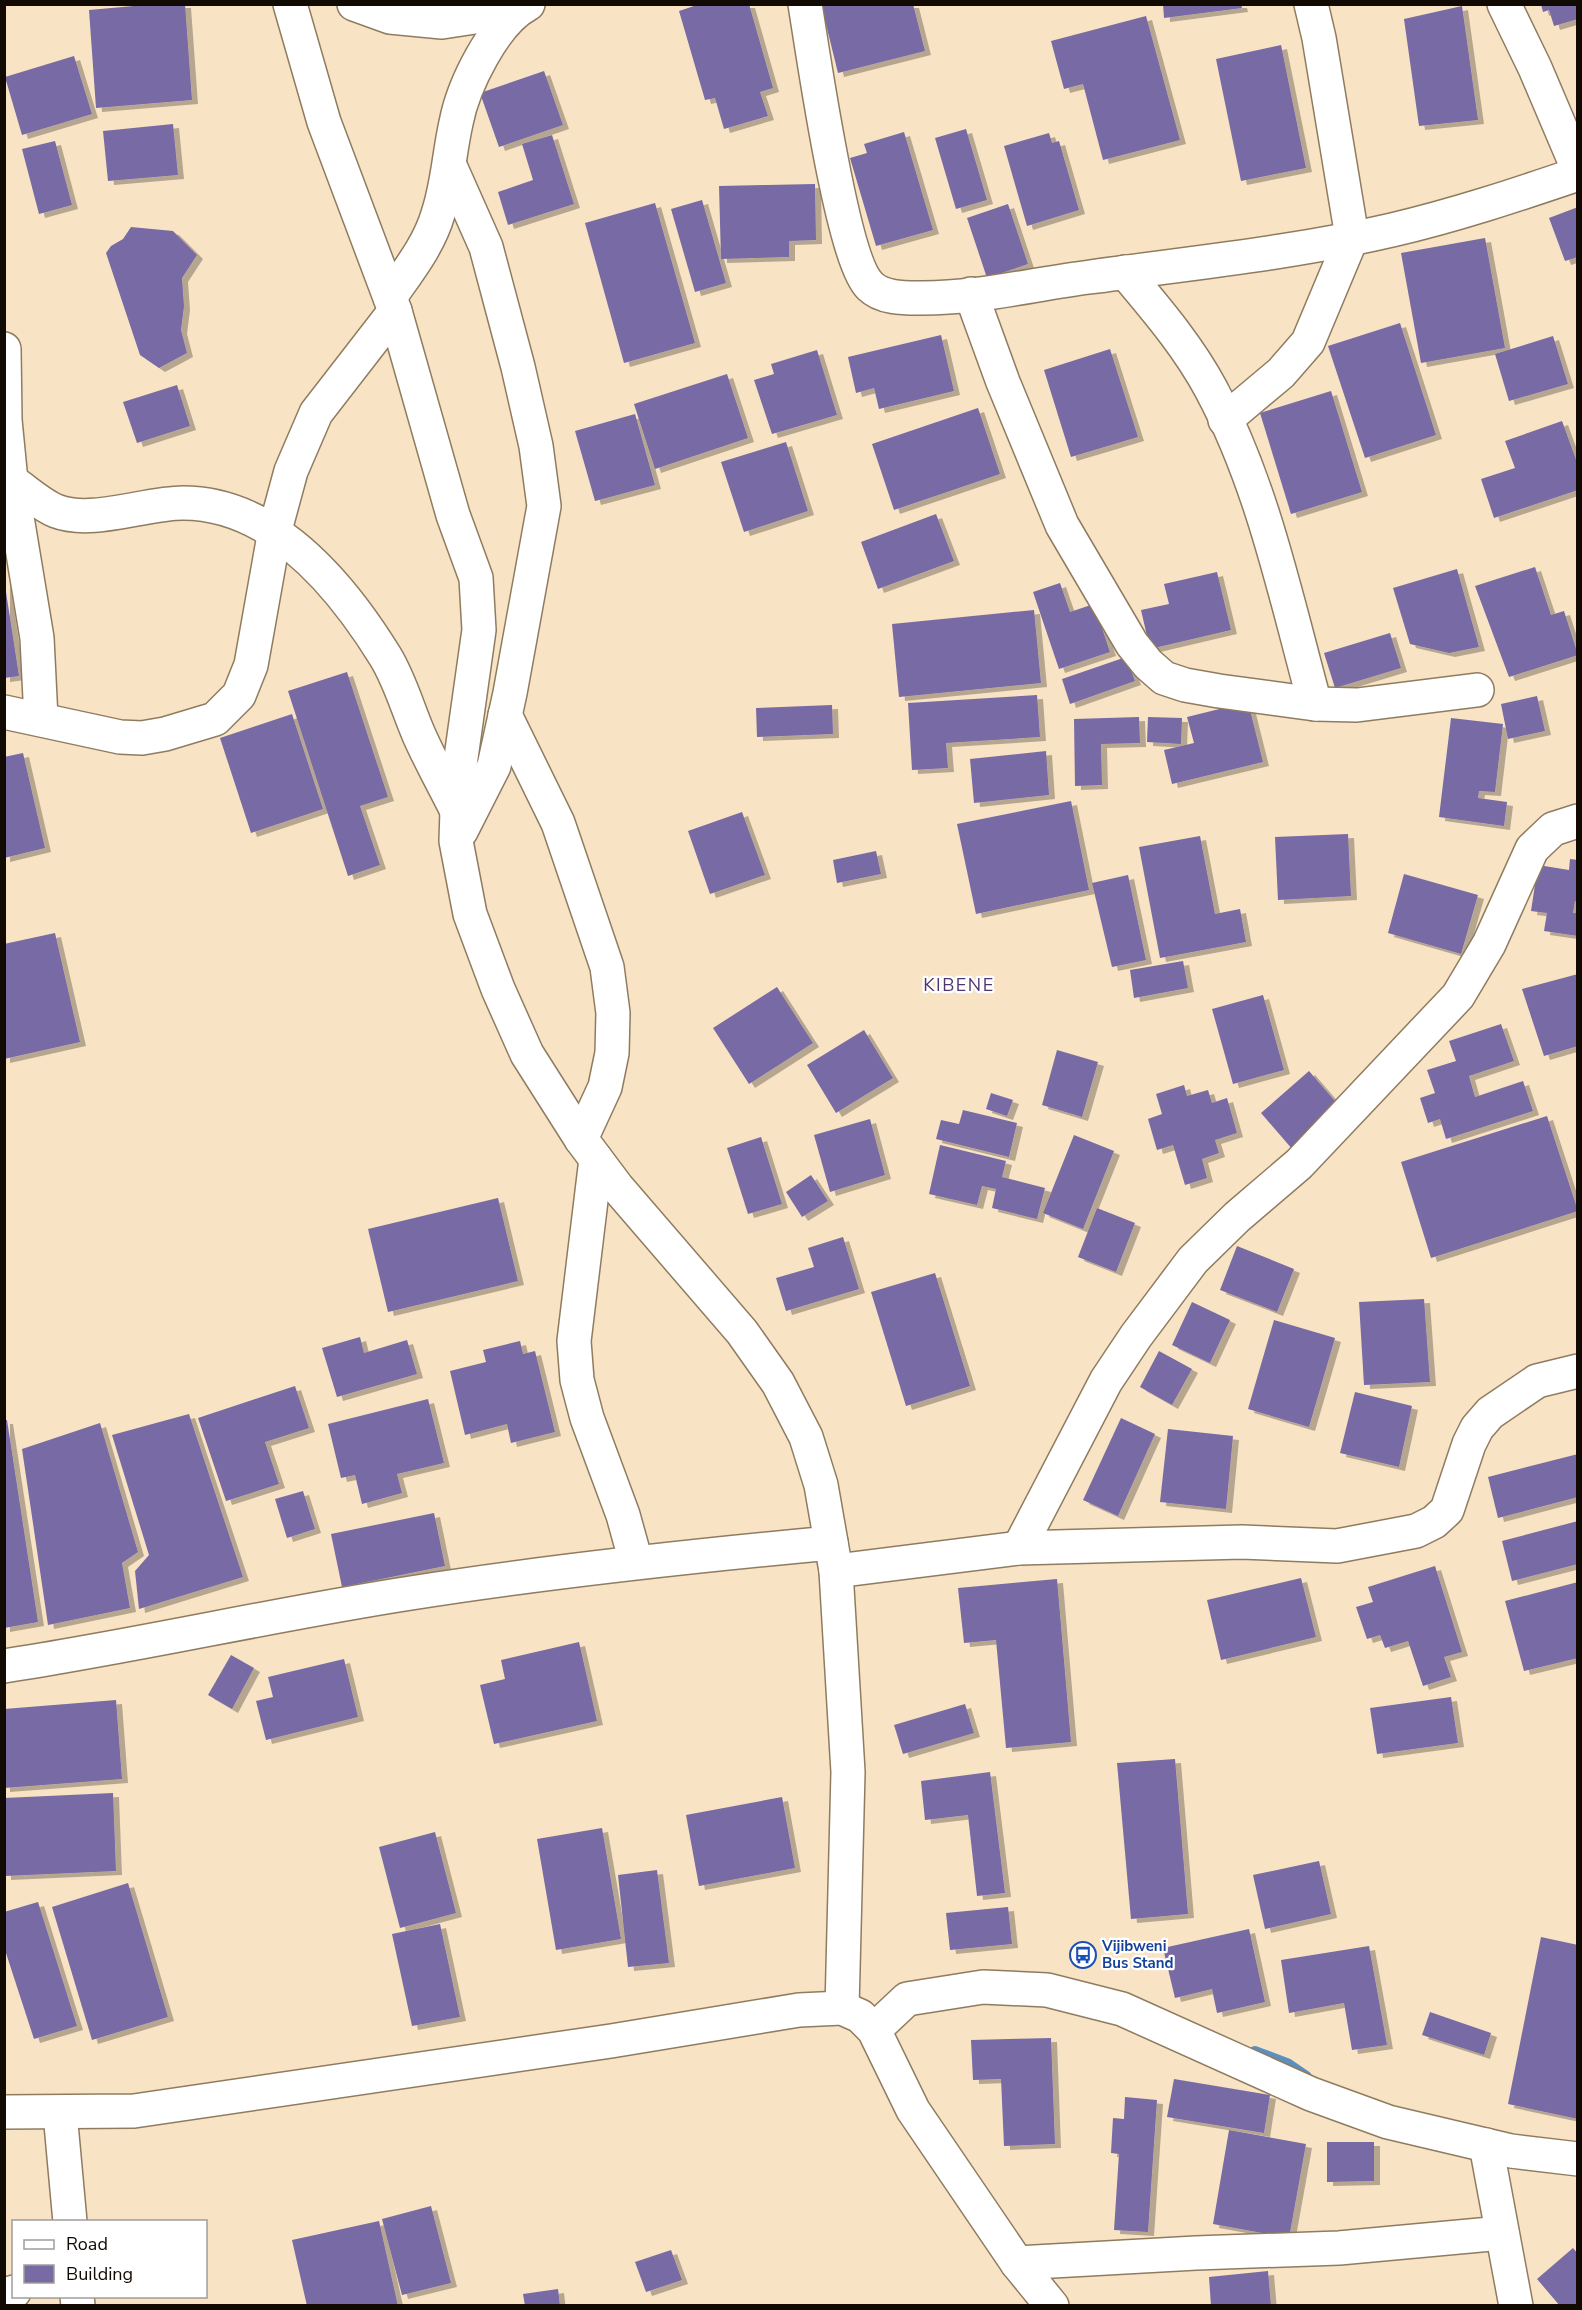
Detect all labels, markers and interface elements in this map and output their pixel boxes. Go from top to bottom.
district label: KIBENE [923,973,995,997]
place label: Vijibweni Bus Stand [1101,1936,1174,1973]
bus stop icon: Vijibweni Bus Stand [1068,1940,1098,1970]
legend [12,2220,207,2298]
text: Road [66,2232,108,2256]
text: Building [66,2262,133,2286]

